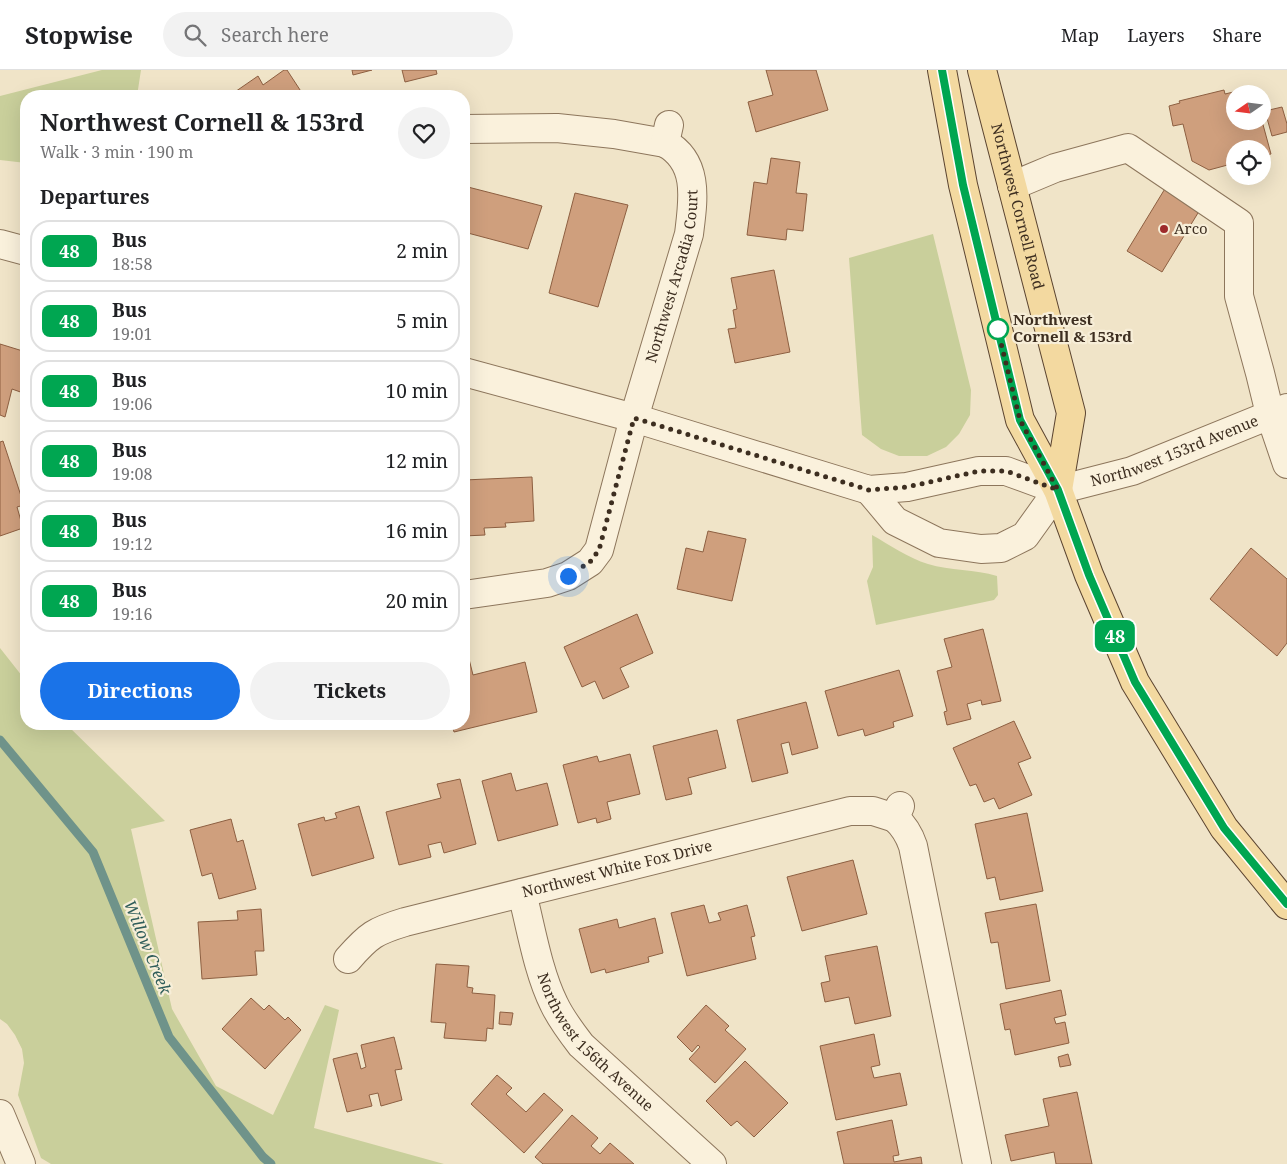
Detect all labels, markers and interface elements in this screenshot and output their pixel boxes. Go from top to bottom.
search box [163,12,513,57]
text: Stopwise [25,18,133,51]
icon: search [181,21,209,49]
text: Search here [221,22,329,48]
text: Map [1061,23,1099,47]
text: Layers [1127,23,1185,47]
text: Share [1213,23,1262,47]
north arrow [1226,85,1271,130]
map controls [1226,85,1271,185]
text: Northwest Cornell & 153rd [40,105,364,138]
button: heart [398,107,450,159]
street label: Northwest Cornell Road [987,121,1050,291]
button: locate [1226,140,1271,185]
text: Walk · 3 min · 190 m [40,141,193,163]
text: Departures [40,184,149,210]
street label: Northwest Arcadia Court [640,189,701,365]
place label: Arco [1174,218,1208,238]
marker: Arco [1158,223,1170,235]
text: Bus [112,227,147,253]
text: 2 min [396,238,448,264]
text: 48 [59,239,80,263]
text: 18:58 [112,253,152,275]
text: Bus [112,297,147,323]
text: 5 min [396,308,448,334]
text: 48 [59,309,80,333]
place label: Northwest Cornell & 153rd [1013,309,1132,346]
marker: Northwest Cornell & 153rd [987,318,1009,340]
text: 19:01 [112,323,152,345]
text: Bus [112,367,147,393]
text: 10 min [386,378,448,404]
text: 48 [59,379,80,403]
text: 19:06 [112,393,152,415]
street label: Northwest 153rd Avenue [1088,410,1261,490]
text: Bus [112,437,147,463]
text: 12 min [386,448,448,474]
text: 48 [59,449,80,473]
text: 19:08 [112,463,152,485]
text: Bus [112,507,147,533]
text: 16 min [386,518,448,544]
text: 48 [59,519,80,543]
text: 19:12 [112,533,152,555]
your location [556,564,581,589]
text: Bus [112,577,147,603]
text: 20 min [386,588,448,614]
text: 48 [59,589,80,613]
text: 19:16 [112,603,152,625]
line badge: 48 [1092,620,1138,652]
text: 48 [1105,624,1125,648]
button: Directions [40,662,240,720]
button: Tickets [250,662,450,720]
street label: Northwest White Fox Drive [520,835,714,901]
water label: Willow Creek [119,897,177,998]
street label: Northwest 156th Avenue [533,970,658,1115]

